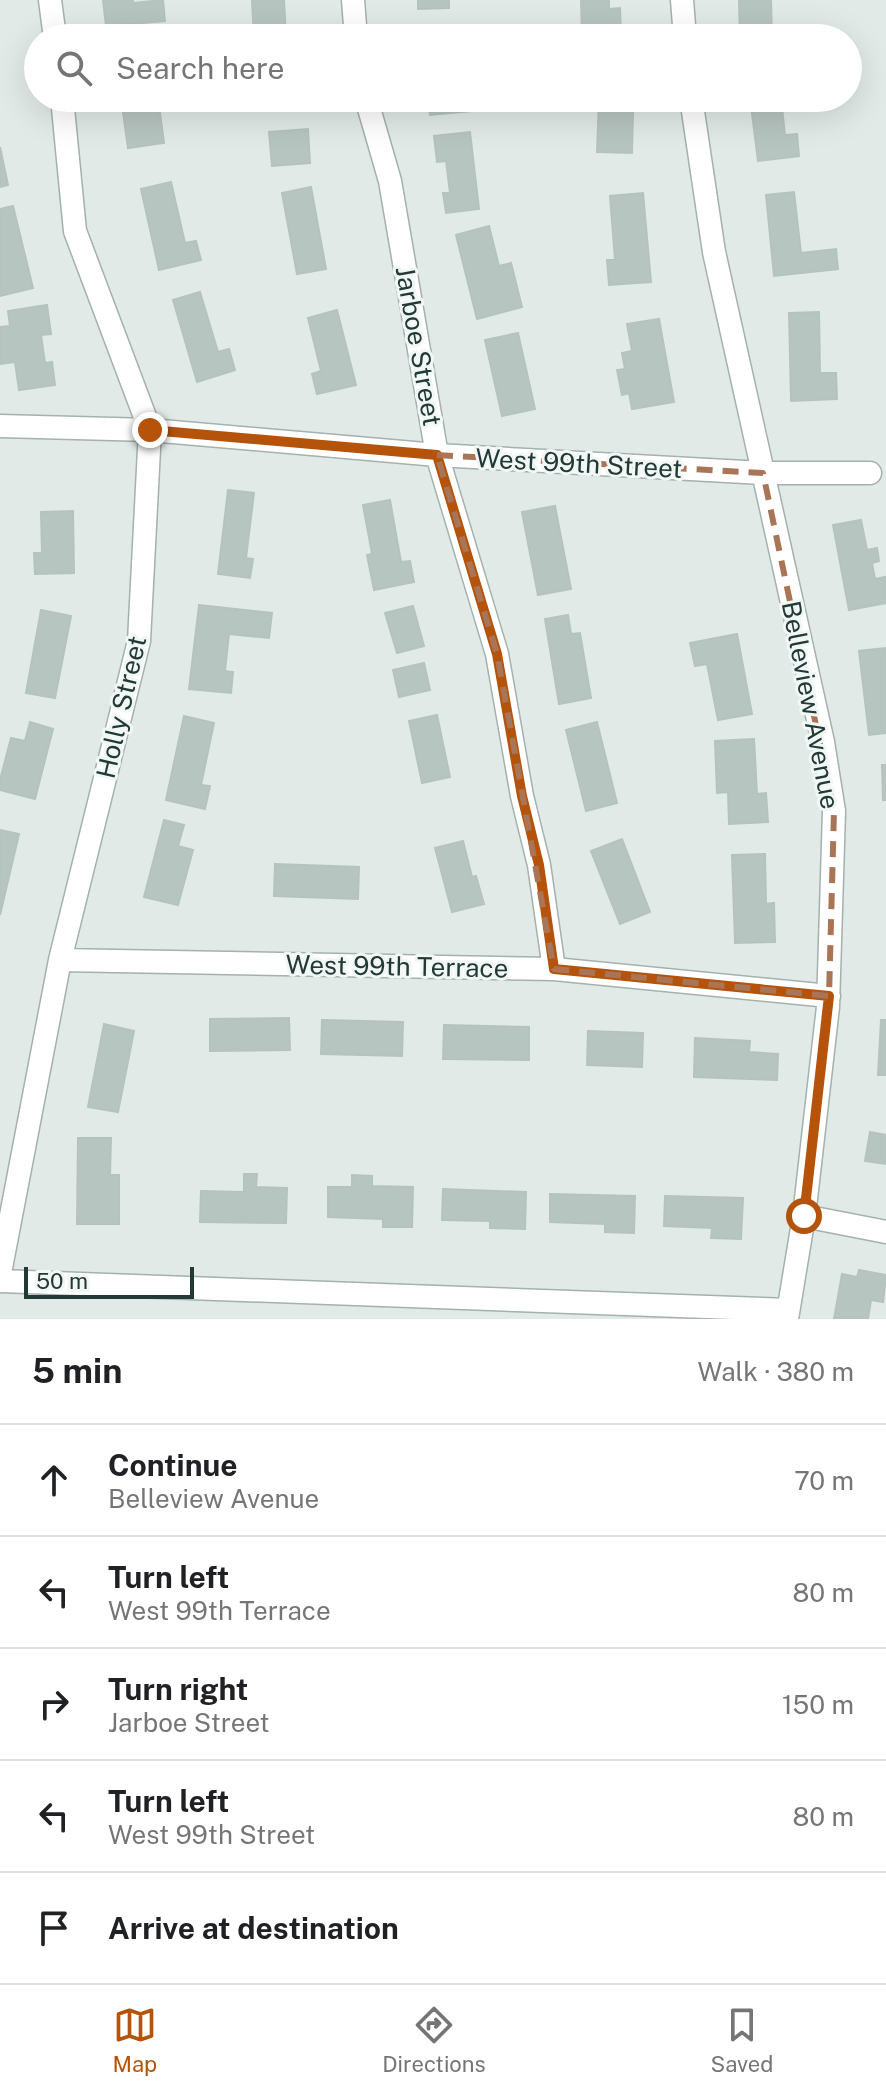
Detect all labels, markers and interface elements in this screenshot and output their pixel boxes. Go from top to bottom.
search box [24,24,862,112]
icon: search [52,46,96,90]
text: Search here [116,50,284,86]
street label: Jarboe Street [390,264,448,428]
route end [132,412,168,448]
street label: West 99th Street [475,442,683,484]
street label: Belleview Avenue [776,598,846,812]
street label: Holly Street [90,633,152,781]
street label: West 99th Terrace [285,949,509,983]
route start [786,1198,822,1234]
scale bar [24,1263,194,1299]
text: 50 m [36,1268,88,1294]
text: 5 min [32,1351,122,1391]
text: Walk · 380 m [698,1356,854,1387]
text: Continue [108,1447,238,1483]
icon: ahead [32,1458,76,1502]
text: 70 m [794,1465,854,1496]
text: Belleview Avenue [108,1483,319,1514]
text: Turn left [108,1559,229,1595]
icon: left [32,1570,76,1614]
text: 80 m [793,1577,854,1608]
text: West 99th Terrace [108,1595,331,1626]
text: Turn right [108,1671,248,1707]
icon: right [32,1682,76,1726]
text: 150 m [782,1689,854,1720]
text: Jarboe Street [108,1707,270,1738]
text: Turn left [108,1783,229,1819]
icon: left [32,1794,76,1838]
text: 80 m [793,1801,854,1832]
text: West 99th Street [108,1819,315,1850]
icon: arrive [32,1906,76,1950]
text: Arrive at destination [108,1910,399,1946]
tab: Map [113,2003,157,2077]
tab: Directions [382,2003,486,2077]
tab: Saved [711,2003,773,2077]

